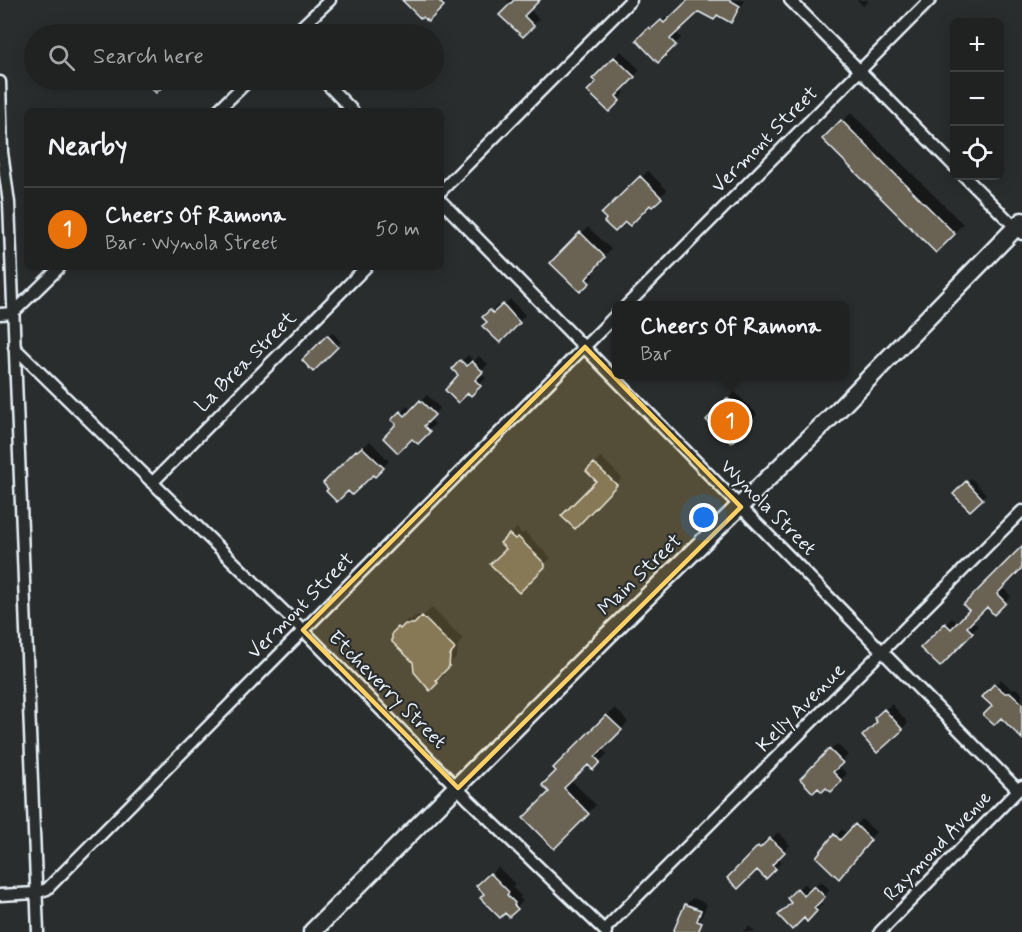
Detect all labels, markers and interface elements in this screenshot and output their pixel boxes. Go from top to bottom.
map controls [950,18,1004,180]
button: + [950,18,1004,72]
search box [24,24,444,90]
icon: search [45,41,78,74]
text: Search here [93,43,204,71]
button: − [950,72,1004,126]
street label: Vermont Street [706,81,824,199]
button: locate [950,126,1004,180]
text: Nearby [48,130,127,164]
text: Cheers Of Ramona [105,202,286,230]
text: 1 [63,216,72,243]
text: 50 m [375,216,420,243]
text: Bar · Wynola Street [105,230,278,257]
popup [612,301,849,379]
street label: La Brea Street [189,305,303,419]
text: Cheers Of Ramona [640,313,821,341]
text: Bar [640,341,671,368]
pin: 1 [710,398,750,444]
street label: Wynola Street [714,454,822,562]
your location [689,503,718,532]
street label: Main Street [592,528,688,622]
street label: Vermont Street [242,547,360,665]
street label: Etcheverry Street [322,625,452,755]
street label: Kelly Avenue [750,657,852,759]
street label: Raymond Avenue [878,784,998,908]

